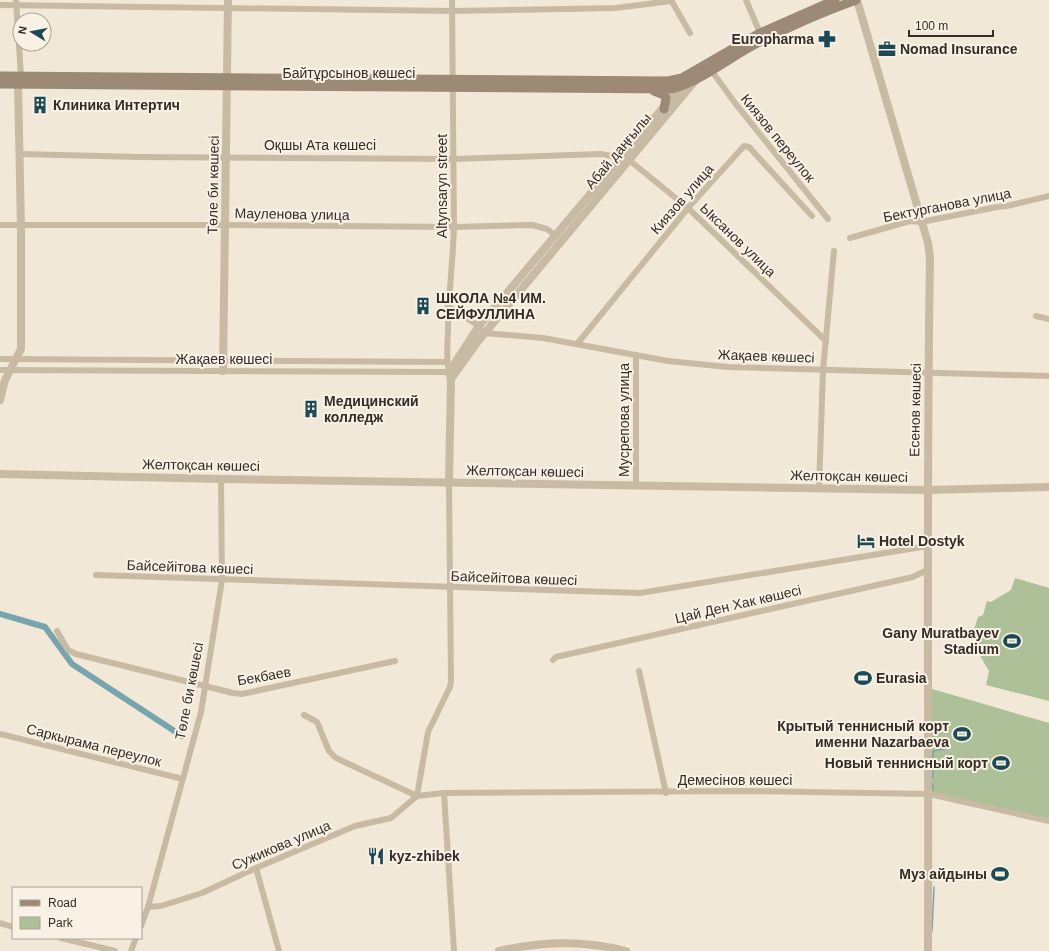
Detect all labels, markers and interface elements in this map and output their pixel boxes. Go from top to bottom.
north arrow [12,12,52,52]
scale bar [909,12,993,38]
text: 100 m [915,19,948,33]
text: N [16,25,29,35]
pharmacy icon: Europharma [817,29,837,49]
place label: Europharma [732,31,814,47]
office icon: Nomad Insurance [877,39,897,59]
place label: Nomad Insurance [900,41,1018,57]
street label: Байтұрсынов көшесі [283,65,415,81]
street label: Киязов переулок [738,91,819,186]
building icon: Клиника Интертич [30,95,50,115]
place label: Клиника Интертич [53,97,180,113]
street label: Абай даңғылы [582,110,654,192]
street label: Altynsaryn street [434,134,450,238]
street label: Төле би көшесі [204,135,222,235]
street label: Оқшы Ата көшесі [264,137,376,153]
street label: Киязов улица [647,161,717,237]
street label: Бектурганова улица [882,185,1013,225]
street label: Ыксанов улица [697,200,779,280]
street label: Мауленова улица [234,205,350,223]
place label: ШКОЛА №4 ИМ. СЕЙФУЛЛИНА [436,290,546,322]
building icon: ШКОЛА №4 ИМ. СЕЙФУЛЛИНА [413,296,433,316]
street label: Жақаев көшесі [717,346,815,366]
street label: Жақаев көшесі [176,351,272,367]
street label: Мусрепова улица [616,363,632,477]
street label: Есенов көшесі [906,363,924,457]
place label: Медицинский колледж [324,393,419,425]
building icon: Медицинский колледж [301,399,321,419]
street label: Желтоқсан көшесі [142,456,260,474]
street label: Желтоқсан көшесі [466,462,584,480]
street label: Желтоқсан көшесі [790,467,908,485]
hotel icon: Hotel Dostyk [856,531,876,551]
place label: Hotel Dostyk [879,533,965,549]
street label: Байсейітова көшесі [126,557,254,577]
street label: Байсейітова көшесі [450,568,578,588]
street label: Цай Ден Хак көшесі [673,582,803,626]
place label: Gany Muratbayev Stadium [882,625,999,657]
sports icon: Gany Muratbayev Stadium [1002,631,1022,651]
street label: Төле би көшесі [172,641,206,741]
street label: Бекбаев [236,663,292,689]
sports icon: Eurasia [853,668,873,688]
place label: Eurasia [876,670,927,686]
place label: Крытый теннисный корт именни Nazarbaeva [777,718,949,750]
street label: Саркырама переулок [25,720,164,770]
sports icon: Крытый теннисный корт именни Nazarbaeva [952,724,972,744]
sports icon: Новый теннисный корт [991,753,1011,773]
place label: Новый теннисный корт [825,755,988,771]
street label: Демесінов көшесі [678,772,792,788]
street label: Сужикова улица [229,817,333,873]
restaurant icon: kyz-zhibek [366,846,386,866]
place label: kyz-zhibek [389,848,460,864]
sports icon: Муз айдыны [990,864,1010,884]
place label: Муз айдыны [899,866,987,882]
legend [12,887,142,939]
text: Road [48,896,77,910]
text: Park [48,916,74,930]

